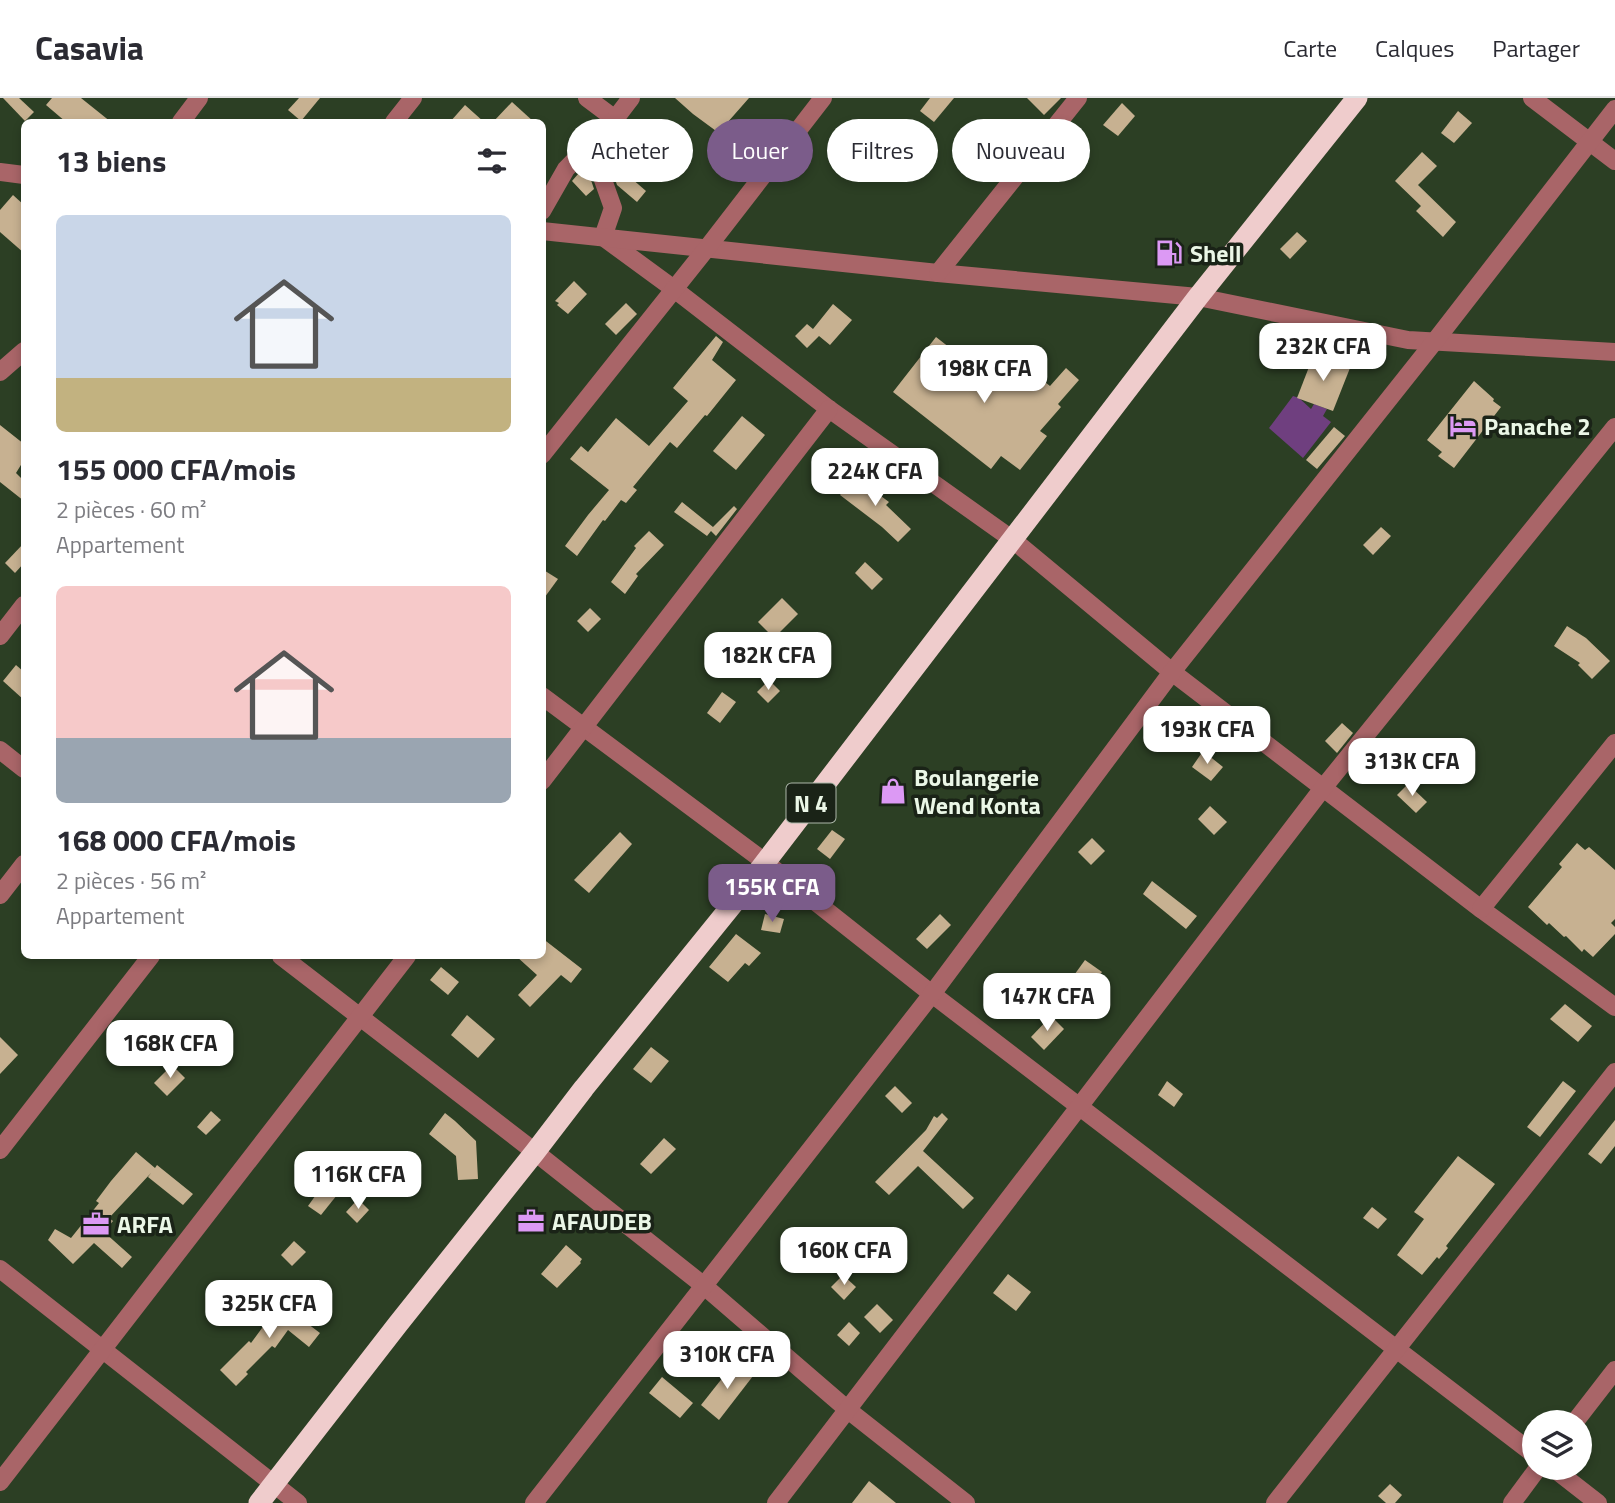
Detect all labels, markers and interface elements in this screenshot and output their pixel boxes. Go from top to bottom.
text: Casavia [35,23,144,73]
text: Carte [1283,30,1337,66]
text: Calques [1375,30,1454,66]
text: Partager [1492,30,1580,66]
chip: Acheter [567,119,693,182]
chip: Louer [707,119,813,182]
chip: Filtres [827,119,938,182]
chip: Nouveau [952,119,1090,182]
text: 13 biens [56,138,166,184]
icon: filters [473,142,511,180]
place label: Shell [1190,235,1242,271]
fuel station icon: Shell [1154,238,1184,268]
icon: home [221,261,347,387]
pin: 232K CFA [1251,324,1395,383]
text: 232K CFA [1275,328,1371,363]
pin: 198K CFA [912,345,1056,405]
text: 198K CFA [936,350,1032,385]
place label: Panache 2 [1484,408,1591,444]
hotel icon: Panache 2 [1448,411,1478,441]
text: 155 000 CFA/mois [56,446,296,492]
pin: 224K CFA [803,448,947,508]
text: 224K CFA [827,453,923,488]
text: 2 pièces · 60 m² [56,492,207,527]
text: Appartement [56,527,184,562]
icon: home [221,632,347,758]
pin: 182K CFA [696,632,840,692]
text: 182K CFA [720,637,816,672]
pin: 193K CFA [1135,706,1279,766]
text: 193K CFA [1159,711,1255,746]
pin: 313K CFA [1340,738,1484,798]
text: 313K CFA [1364,743,1460,778]
place label: Boulangerie Wend Konta [914,759,1041,823]
shop icon: Boulangerie Wend Konta [878,776,908,806]
road number: N 4 [786,783,836,822]
text: 168 000 CFA/mois [56,817,296,863]
text: 2 pièces · 56 m² [56,863,207,898]
pin: 155K CFA [700,864,844,924]
text: 155K CFA [724,869,820,904]
text: Appartement [56,898,184,933]
pin: 147K CFA [975,974,1119,1033]
text: 147K CFA [999,978,1095,1013]
pin: 168K CFA [98,1020,242,1080]
text: 168K CFA [122,1025,218,1060]
pin: 116K CFA [286,1152,430,1211]
text: 116K CFA [310,1156,406,1191]
place label: AFAUDEB [552,1203,652,1239]
place label: ARFA [117,1206,174,1242]
office icon: AFAUDEB [516,1206,546,1236]
office icon: ARFA [81,1209,111,1239]
pin: 160K CFA [772,1228,916,1287]
text: 160K CFA [796,1232,892,1267]
pin: 325K CFA [197,1280,341,1340]
text: 325K CFA [221,1285,317,1320]
pin: 310K CFA [655,1332,799,1391]
text: 310K CFA [679,1336,775,1371]
map controls [1522,1410,1592,1480]
button: layers [1522,1410,1592,1480]

